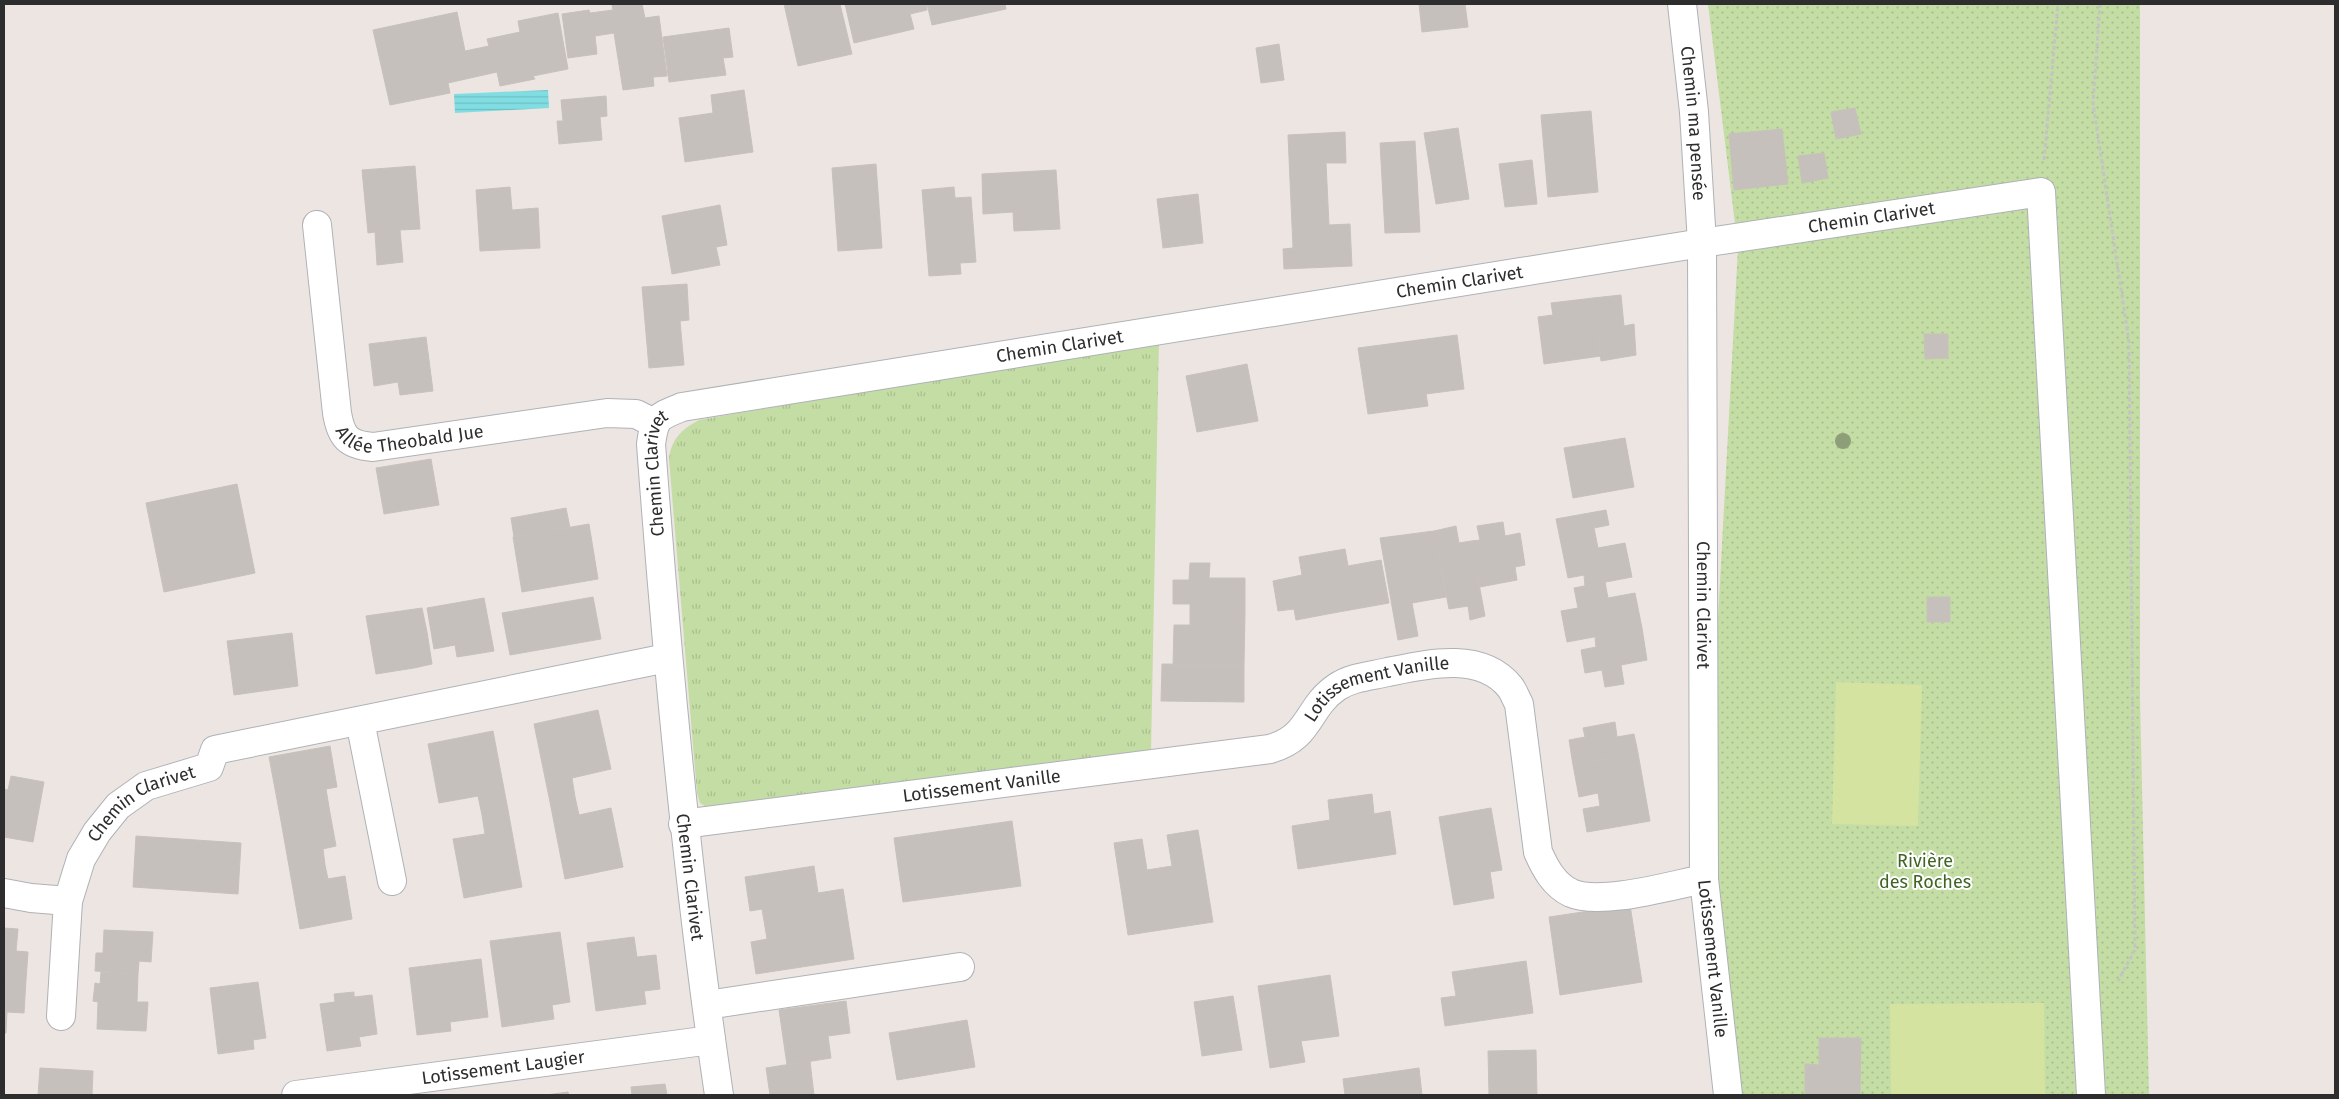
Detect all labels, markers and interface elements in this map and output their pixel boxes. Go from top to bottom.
street label: Chemin ma pensée [1676,45,1710,201]
street label: Chemin Clarivet [1806,197,1937,238]
street label: Chemin Clarivet [1394,261,1525,303]
street label: Chemin Clarivet [995,325,1125,367]
street label: Chemin Clarivet [640,404,672,537]
street label: Allée Theobald Jue [331,420,485,458]
street label: Chemin Clarivet [1692,541,1714,670]
street label: Lotissement Vanille [1299,652,1450,726]
street label: Chemin Clarivet [83,761,198,846]
street label: Lotissement Vanille [901,765,1062,807]
street label: Chemin Clarivet [671,812,709,942]
park label: Rivière des Roches [1879,850,1971,893]
street label: Lotissement Vanille [1693,878,1733,1039]
street label: Lotissement Laugier [420,1046,586,1089]

